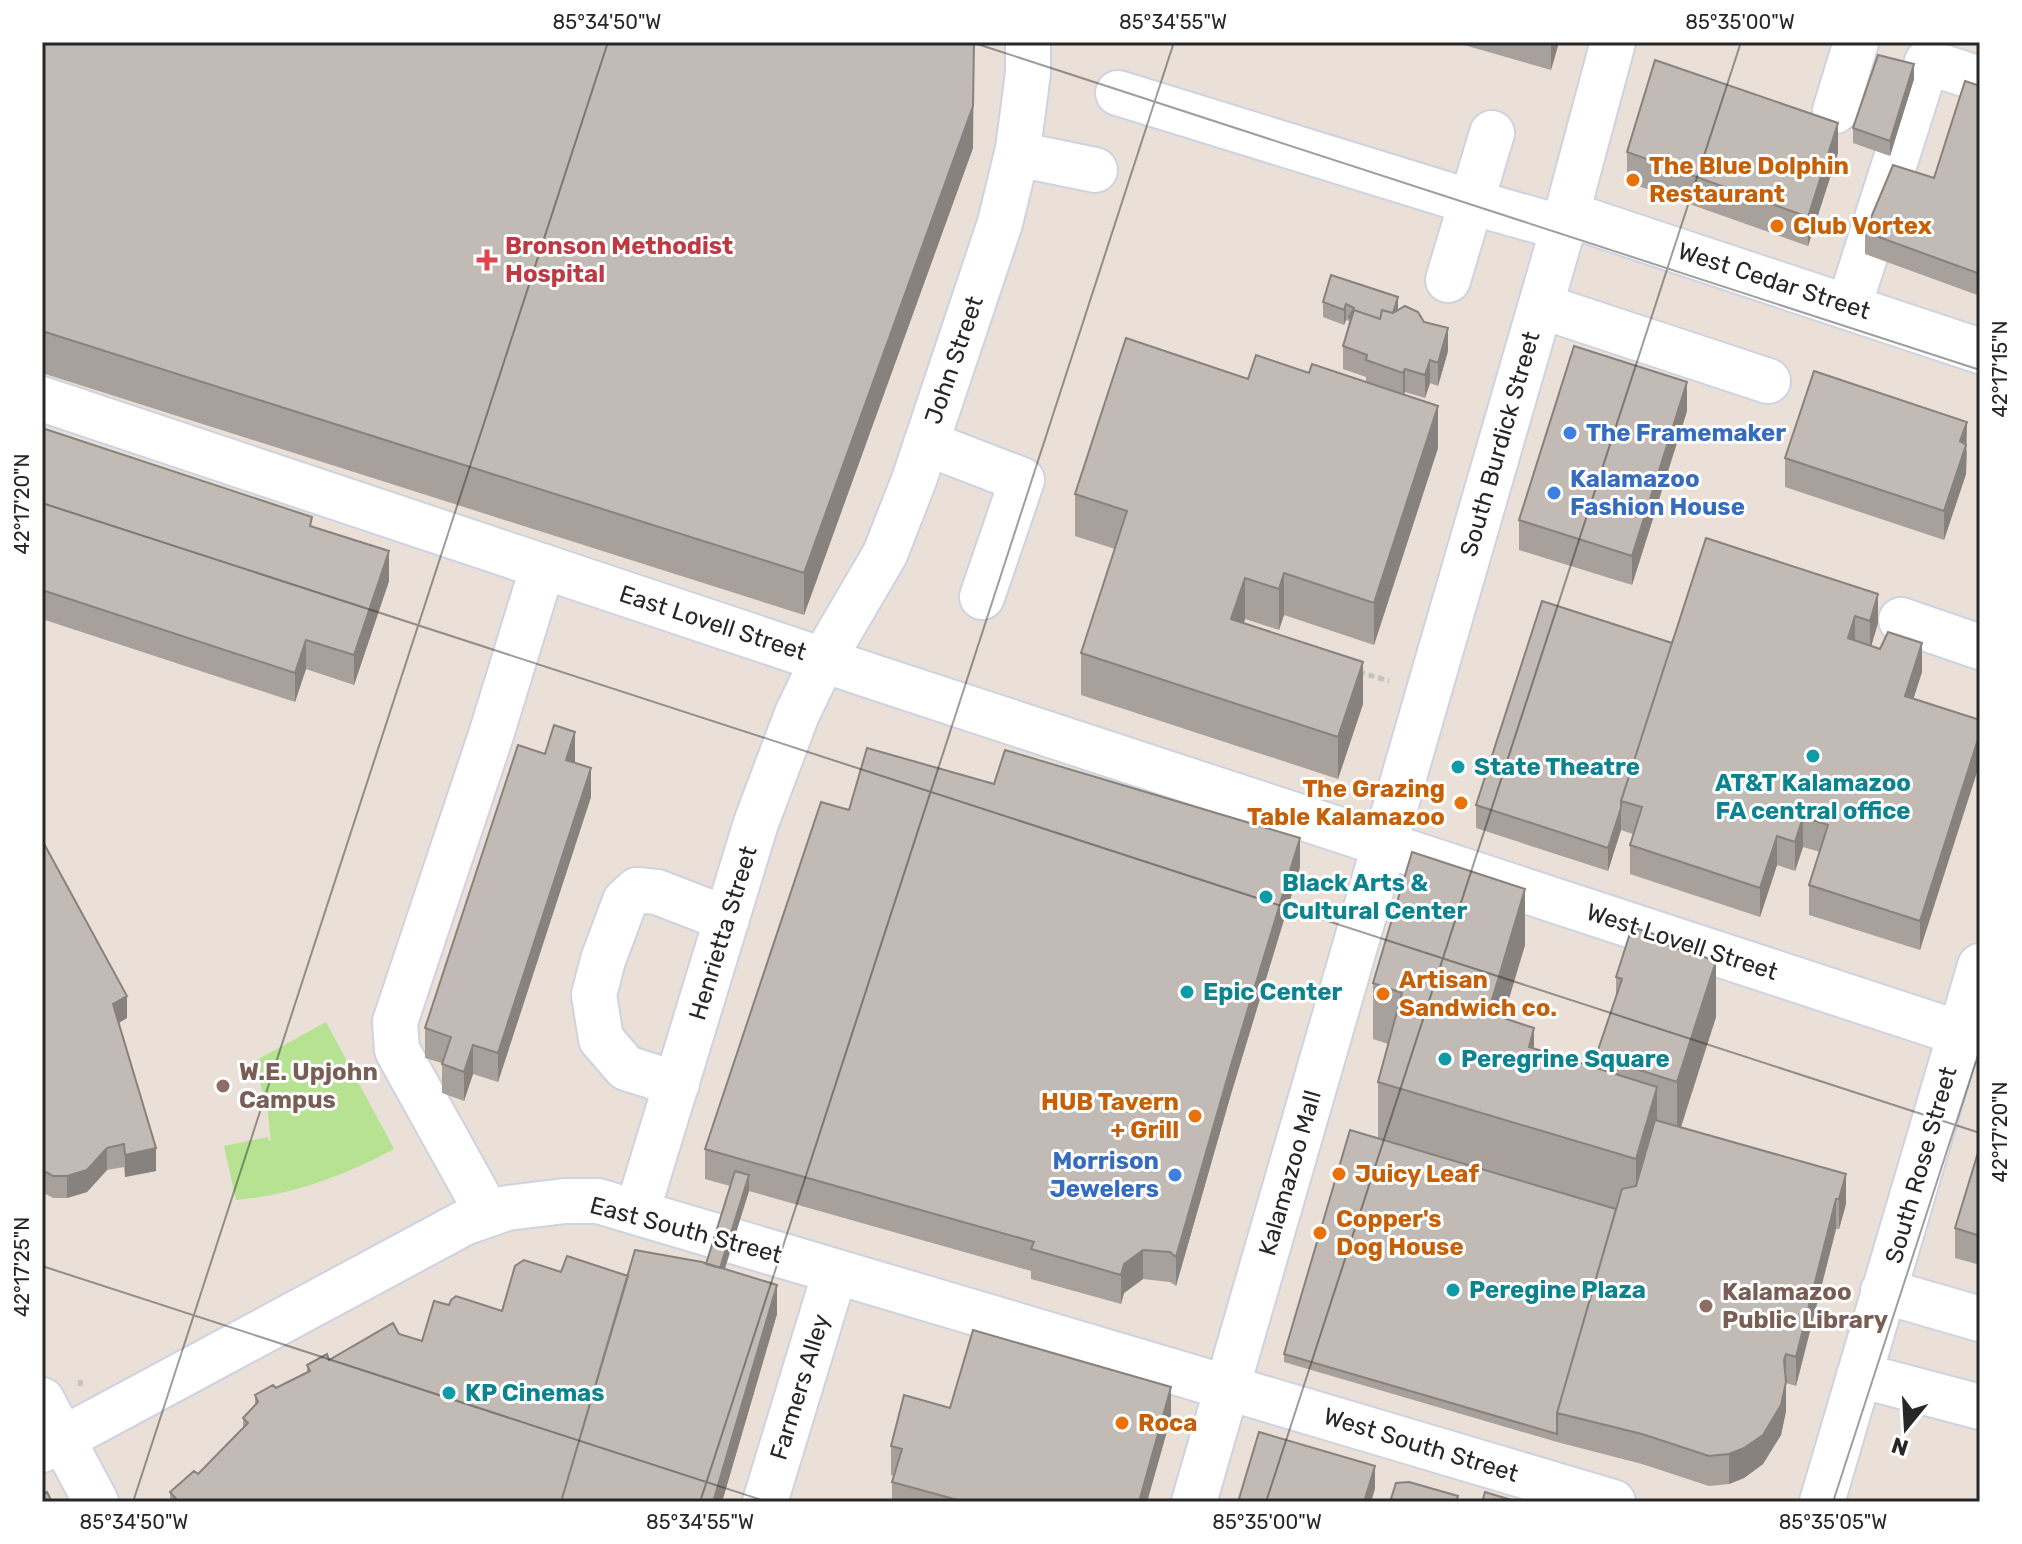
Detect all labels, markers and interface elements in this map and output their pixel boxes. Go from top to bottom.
text: 85°34'50"W [553,10,661,34]
text: 85°34'55"W [1119,10,1227,34]
text: 85°35'00"W [1685,10,1795,34]
place label: The Blue Dolphin Restaurant [1649,152,1849,208]
marker: The Blue Dolphin Restaurant [1624,171,1642,189]
place label: Club Vortex [1793,212,1932,240]
marker: Club Vortex [1768,217,1786,235]
place label: Bronson Methodist Hospital [505,232,733,288]
street label: West Cedar Street [1674,237,1874,325]
marker: Bronson Methodist Hospital [476,249,498,271]
street label: John Street [919,292,989,428]
text: 42°17'15"N [1988,321,2012,417]
street label: South Burdick Street [1454,328,1546,560]
place label: The Framemaker [1586,419,1786,447]
marker: The Framemaker [1561,424,1579,442]
text: 42°17'20"N [10,454,34,554]
place label: Kalamazoo Fashion House [1570,465,1745,521]
marker: Kalamazoo Fashion House [1545,484,1563,502]
street label: East Lovell Street [616,580,810,666]
marker: AT&T Kalamazoo FA central office [1804,747,1822,765]
place label: State Theatre [1474,753,1640,781]
marker: State Theatre [1449,758,1467,776]
place label: AT&T Kalamazoo FA central office [1715,769,1911,825]
place label: The Grazing Table Kalamazoo [1247,775,1445,831]
marker: The Grazing Table Kalamazoo [1452,794,1470,812]
street label: Henrietta Street [683,843,763,1023]
place label: Black Arts & Cultural Center [1282,869,1467,925]
marker: Black Arts & Cultural Center [1257,888,1275,906]
street label: West Lovell Street [1583,898,1781,986]
place label: Artisan Sandwich co. [1399,966,1557,1022]
place label: Epic Center [1203,978,1342,1006]
marker: Epic Center [1178,983,1196,1001]
marker: Artisan Sandwich co. [1374,985,1392,1003]
place label: Peregrine Square [1461,1045,1670,1073]
marker: Peregrine Square [1436,1050,1454,1068]
place label: W.E. Upjohn Campus [239,1058,378,1114]
street label: South Rose Street [1880,1063,1962,1267]
marker: W.E. Upjohn Campus [214,1077,232,1095]
text: 42°17'20"N [1988,1082,2012,1182]
street label: Kalamazoo Mall [1253,1087,1327,1259]
place label: HUB Tavern + Grill [1041,1088,1179,1144]
marker: HUB Tavern + Grill [1186,1107,1204,1125]
place label: Morrison Jewelers [1050,1147,1159,1203]
place label: Juicy Leaf [1355,1160,1479,1188]
marker: Juicy Leaf [1330,1165,1348,1183]
marker: Morrison Jewelers [1166,1166,1184,1184]
street label: East South Street [587,1191,785,1269]
place label: Copper's Dog House [1336,1205,1464,1261]
text: 42°17'25"N [10,1217,34,1317]
marker: Copper's Dog House [1311,1224,1329,1242]
place label: Peregine Plaza [1469,1276,1646,1304]
place label: Kalamazoo Public Library [1722,1278,1888,1334]
marker: Peregine Plaza [1444,1281,1462,1299]
marker: Kalamazoo Public Library [1697,1297,1715,1315]
street label: Farmers Alley [765,1311,835,1463]
place label: KP Cinemas [465,1379,605,1407]
marker: KP Cinemas [440,1384,458,1402]
north arrow [1866,1388,1946,1468]
street label: West South Street [1320,1402,1522,1488]
place label: Roca [1138,1409,1197,1437]
marker: Roca [1113,1414,1131,1432]
text: N [1888,1431,1912,1462]
text: 85°34'50"W [80,1510,188,1534]
text: 85°34'55"W [646,1510,754,1534]
text: 85°35'00"W [1212,1510,1322,1534]
text: 85°35'05"W [1779,1510,1887,1534]

